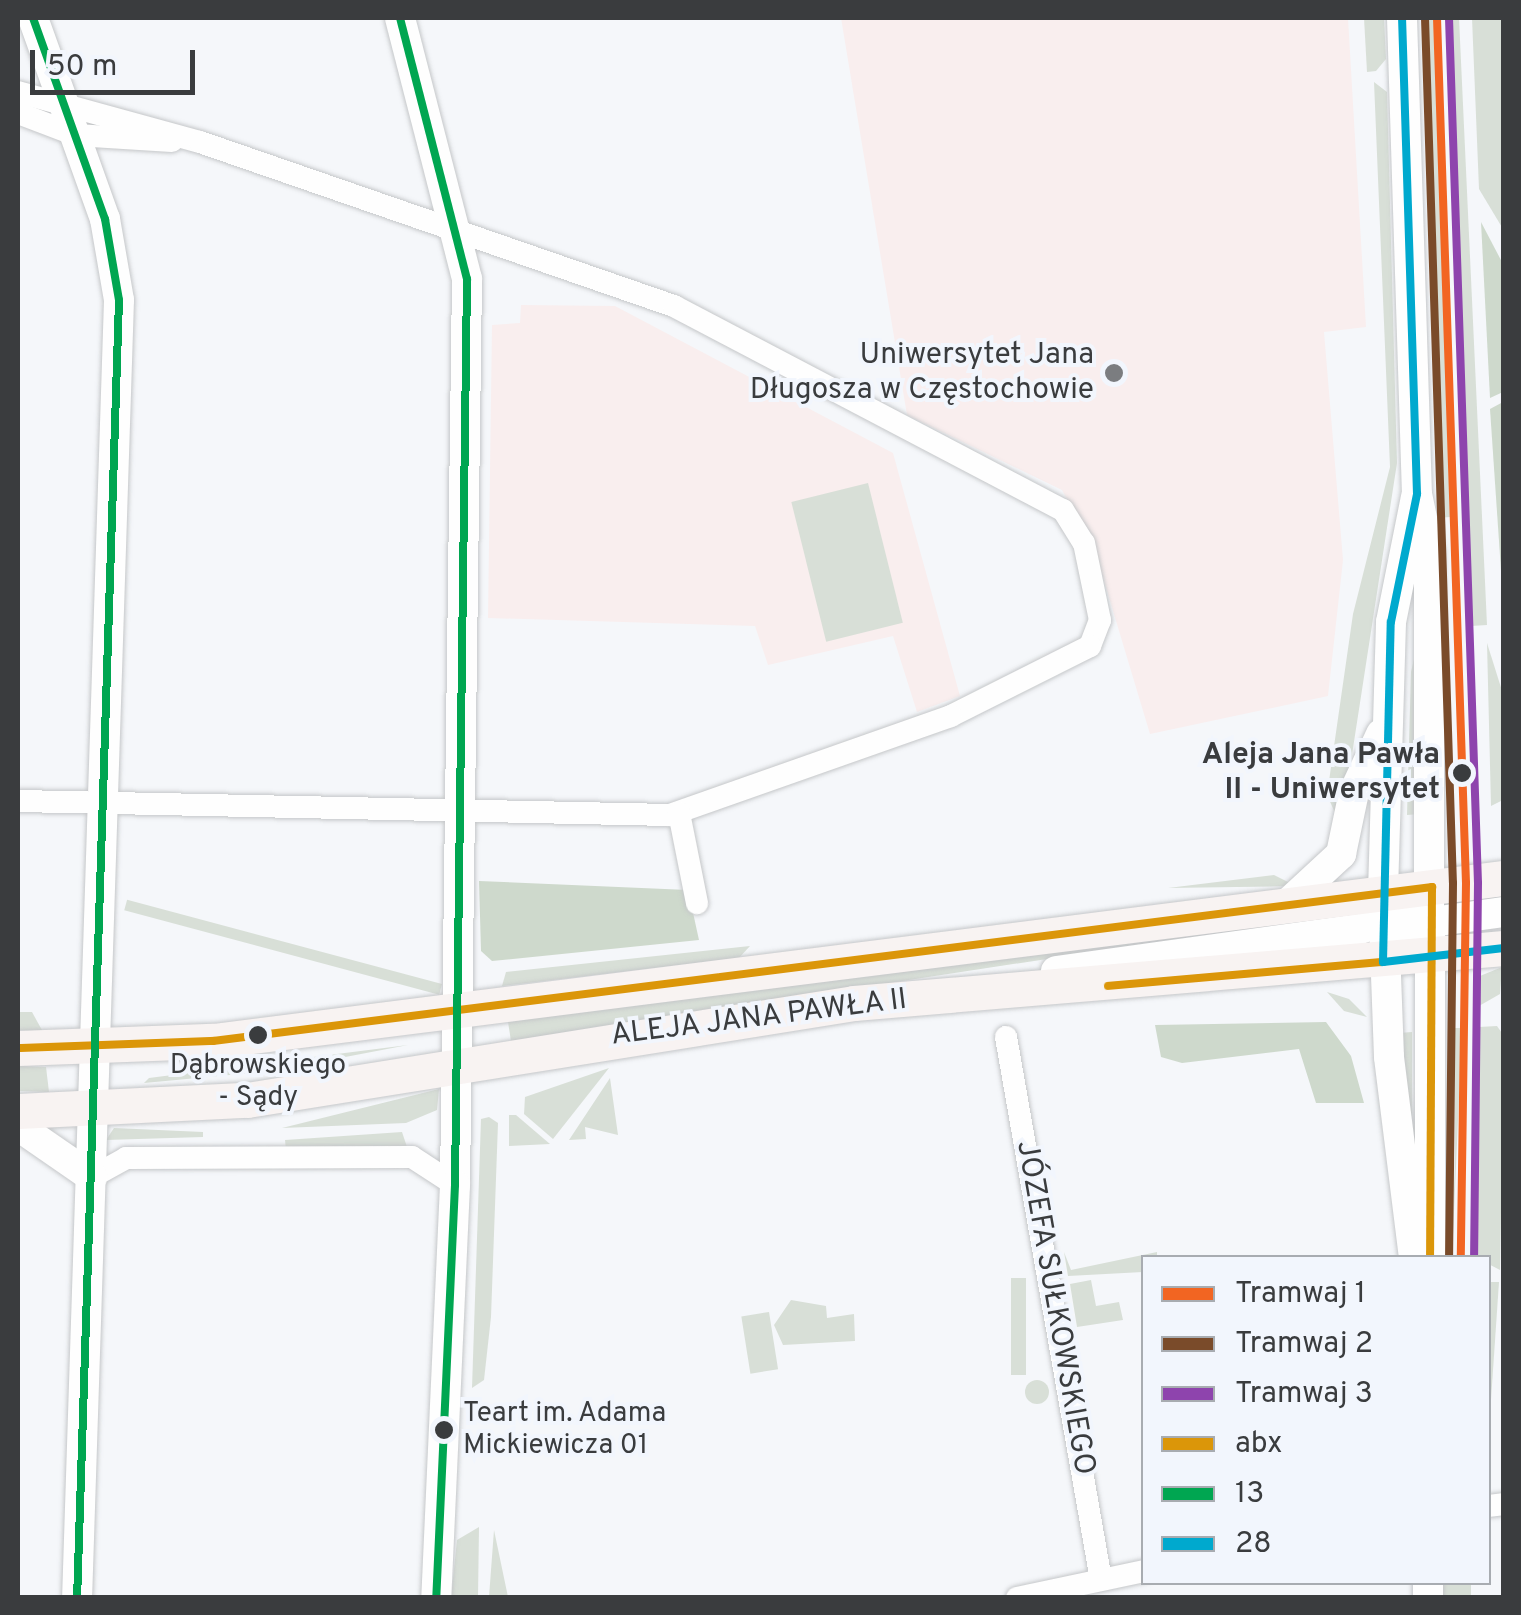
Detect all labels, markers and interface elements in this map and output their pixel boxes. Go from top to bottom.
scale bar [35,30,200,92]
text: 50 m [47,49,117,86]
place label: Uniwersytet Jana Długosza w Częstochowie [750,338,1094,408]
marker: Uniwersytet Jana Długosza w Częstochowie [1103,362,1125,384]
place label: Aleja Jana Pawła II - Uniwersytet [1202,738,1440,808]
marker: Aleja Jana Pawła II - Uniwersytet [1449,760,1475,786]
street label: ALEJA JANA PAWŁA II [607,983,911,1055]
marker: Dąbrowskiego - Sądy [248,1025,268,1045]
place label: Dąbrowskiego - Sądy [170,1049,346,1115]
street label: JÓZEFA SUŁKOWSKIEGO [1007,1137,1101,1479]
legend [1141,1255,1491,1585]
text: Tramwaj 1 [1235,1276,1366,1313]
text: Tramwaj 2 [1235,1326,1373,1363]
text: Tramwaj 3 [1235,1376,1373,1413]
place label: Teart im. Adama Mickiewicza 01 [463,1397,667,1463]
marker: Teart im. Adama Mickiewicza 01 [434,1420,454,1440]
text: abx [1235,1426,1283,1463]
text: 13 [1235,1476,1264,1513]
text: 28 [1235,1526,1272,1563]

